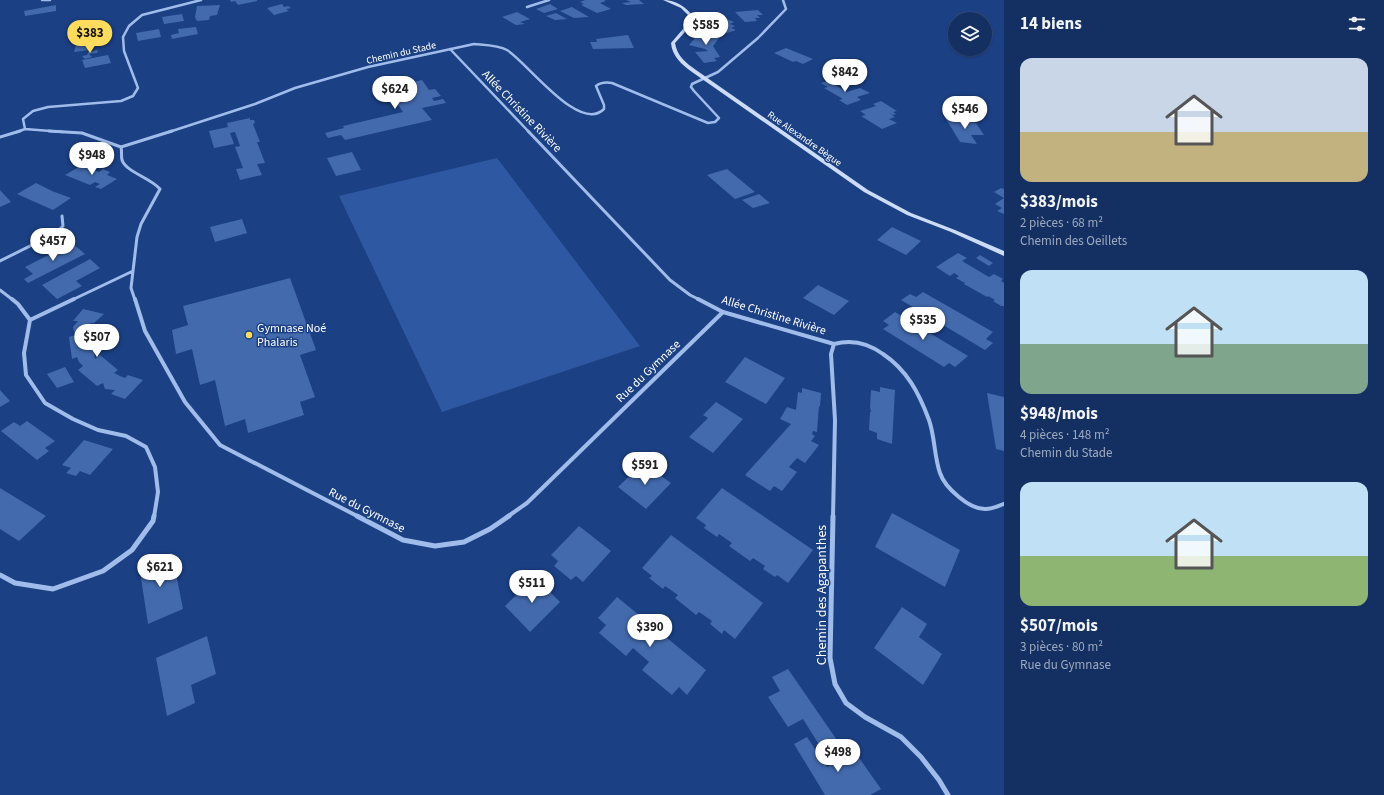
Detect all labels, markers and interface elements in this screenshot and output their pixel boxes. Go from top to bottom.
pin: $585 [682,12,730,46]
map controls [948,12,992,56]
button: layers [948,12,992,56]
text: 14 biens [1020,12,1082,36]
icon: filters [1346,13,1368,35]
text: $585 [692,16,720,34]
pin: $383 [66,20,114,54]
text: $383 [76,24,104,42]
street label: Chemin du Stade [365,38,437,68]
pin: $842 [821,59,869,93]
text: $842 [831,63,859,81]
street label: Allée Christine Rivière [478,66,565,156]
pin: $624 [371,76,419,110]
text: $624 [381,80,409,98]
icon: home [1158,84,1230,156]
pin: $546 [941,96,989,130]
text: $546 [951,100,979,118]
street label: Rue Alexandre Bègue [764,108,844,170]
pin: $948 [68,142,116,176]
text: $948 [78,146,106,164]
text: $383/mois [1020,190,1098,214]
text: 2 pièces · 68 m² [1020,214,1103,232]
pin: $457 [29,228,77,262]
text: $457 [39,232,67,250]
text: Chemin des Oeillets [1020,232,1127,250]
street label: Allée Christine Rivière [720,291,828,339]
icon: home [1158,296,1230,368]
pin: $535 [899,307,947,341]
text: $535 [909,311,937,329]
place label: Gymnase Noé Phalaris [257,320,326,351]
pin: $507 [73,324,121,358]
text: $507 [83,328,111,346]
marker: Gymnase Noé Phalaris [244,330,254,340]
street label: Rue du Gymnase [612,336,684,407]
text: $948/mois [1020,402,1098,426]
text: 4 pièces · 148 m² [1020,426,1109,444]
text: Chemin du Stade [1020,444,1112,462]
pin: $591 [621,452,669,486]
text: $591 [631,456,659,474]
street label: Rue du Gymnase [326,484,408,537]
icon: home [1158,508,1230,580]
street label: Chemin des Agapanthes [812,525,832,665]
pin: $621 [136,554,184,588]
text: $621 [146,558,174,576]
pin: $511 [508,570,556,604]
text: $511 [518,574,546,592]
pin: $390 [626,614,674,648]
text: $507/mois [1020,614,1098,638]
text: $390 [636,618,664,636]
text: 3 pièces · 80 m² [1020,638,1103,656]
text: Rue du Gymnase [1020,656,1111,674]
pin: $498 [814,739,862,773]
text: $498 [824,743,852,761]

